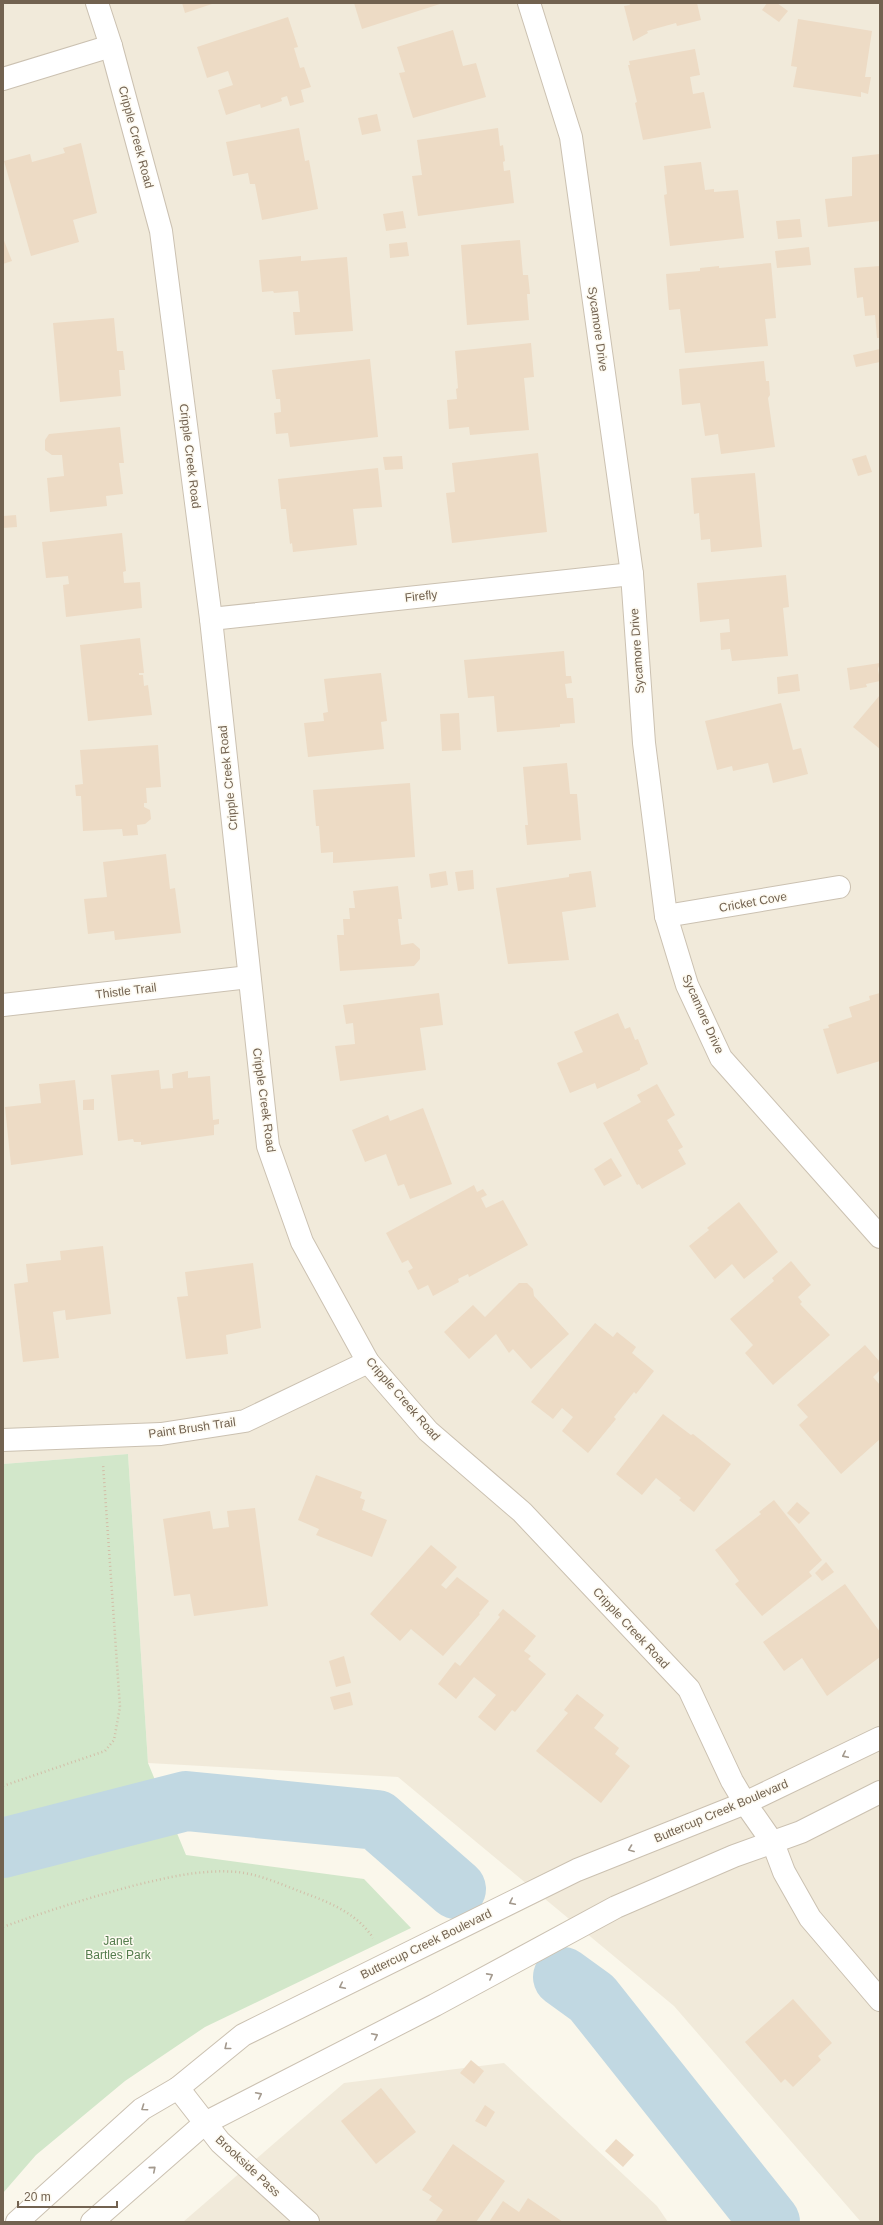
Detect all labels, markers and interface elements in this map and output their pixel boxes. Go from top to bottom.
street label: Cripple Creek Road [116,84,156,190]
street label: Sycamore Drive [585,286,611,373]
street label: Cripple Creek Road [177,403,203,509]
street label: Firefly [404,587,438,605]
street label: Sycamore Drive [627,608,647,694]
street label: Cripple Creek Road [216,725,240,831]
street label: Cricket Cove [718,889,788,915]
street label: Sycamore Drive [679,972,727,1056]
street label: Thistle Trail [95,980,157,1002]
street label: Cripple Creek Road [250,1047,278,1153]
street label: Cripple Creek Road [363,1355,443,1443]
street label: Paint Brush Trail [147,1415,237,1441]
street label: Cripple Creek Road [590,1585,672,1671]
one-way arrow [842,1750,849,1758]
street label: Buttercup Creek Boulevard [652,1776,790,1846]
one-way arrow [627,1844,634,1852]
one-way arrow [509,1897,517,1905]
street label: Buttercup Creek Boulevard [358,1906,494,1982]
park label: Janet Bartles Park [85,1934,152,1962]
one-way arrow [486,1973,493,1980]
one-way arrow [338,1981,346,1989]
one-way arrow [371,2033,378,2041]
one-way arrow [225,2043,232,2050]
one-way arrow [255,2093,263,2100]
one-way arrow [142,2103,149,2110]
street label: Brookside Pass [213,2132,283,2200]
one-way arrow [148,2166,156,2173]
scale bar [18,2183,117,2209]
text: 20 m [24,2190,51,2204]

